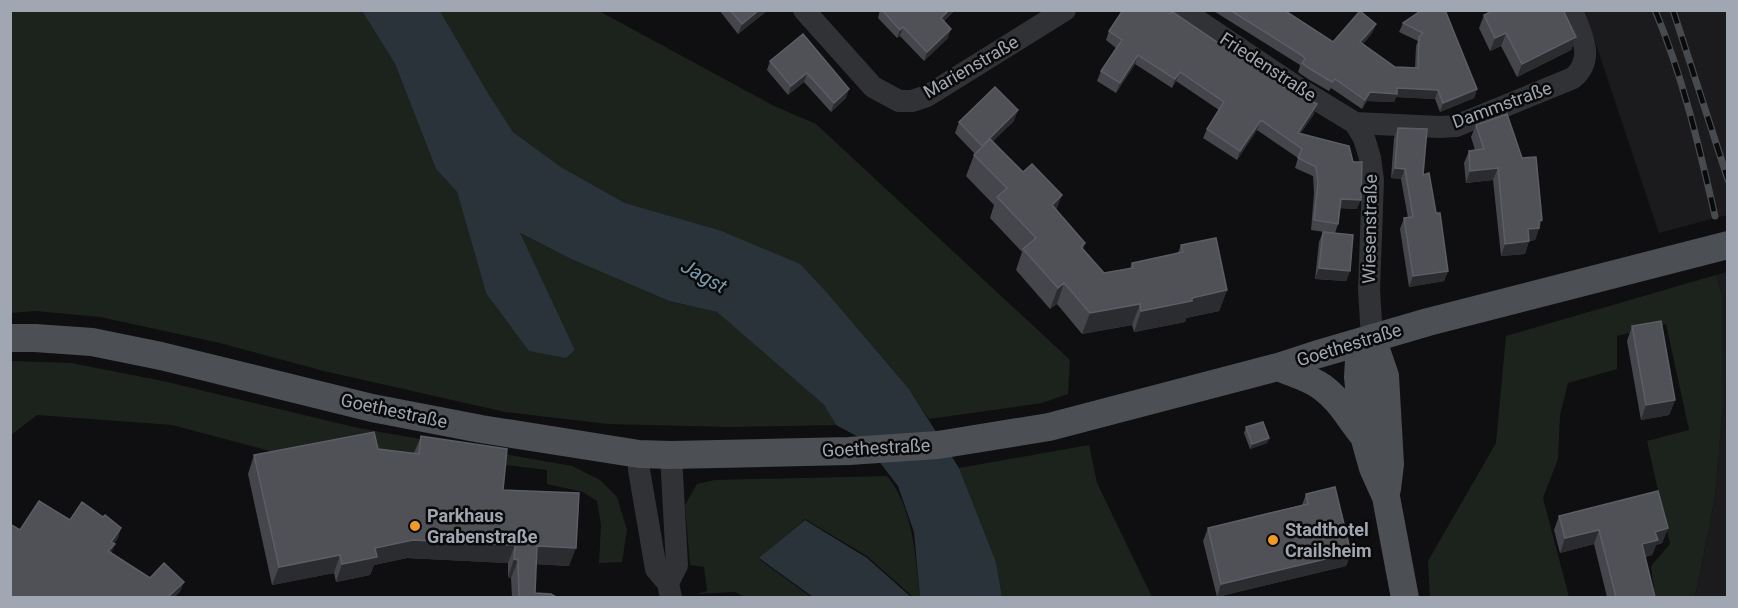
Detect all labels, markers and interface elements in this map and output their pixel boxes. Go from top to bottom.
street label: Friedenstraße [1216,28,1320,105]
street label: Marienstraße [919,31,1022,102]
street label: Dammstraße [1449,77,1554,132]
street label: Wiesenstraße [1358,174,1381,284]
water label: Jagst [677,254,732,299]
street label: Goethestraße [1294,319,1404,370]
street label: Goethestraße [339,389,449,432]
street label: Goethestraße [821,434,931,461]
place label: Parkhaus Grabenstraße [427,505,538,547]
marker: Parkhaus Grabenstraße [408,519,422,533]
place label: Stadthotel Crailsheim [1285,519,1372,561]
marker: Stadthotel Crailsheim [1266,533,1280,547]

